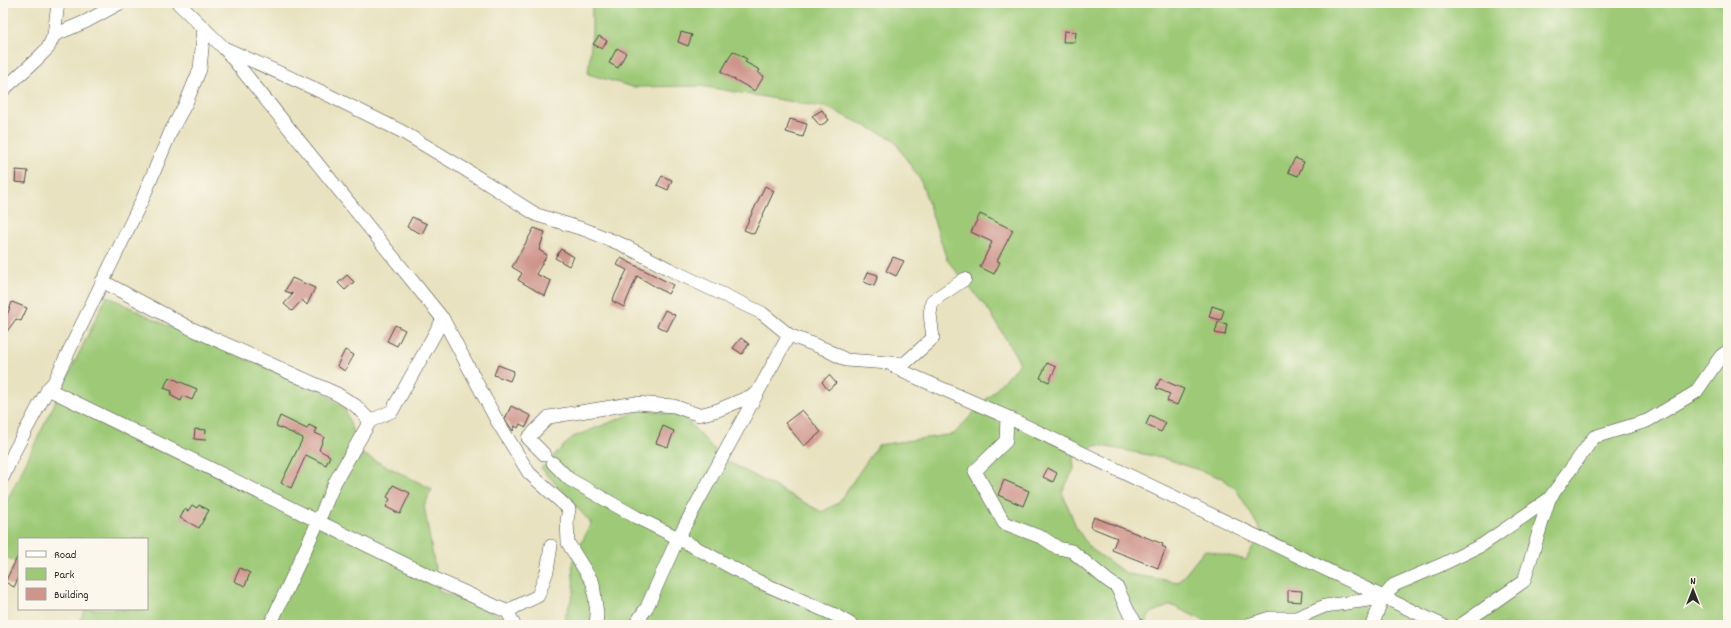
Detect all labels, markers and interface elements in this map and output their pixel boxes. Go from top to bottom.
legend [18,538,148,610]
text: Road [54,547,76,564]
text: Park [54,567,75,584]
north arrow [1673,570,1713,610]
text: N [1690,574,1696,590]
text: Building [54,587,89,604]

